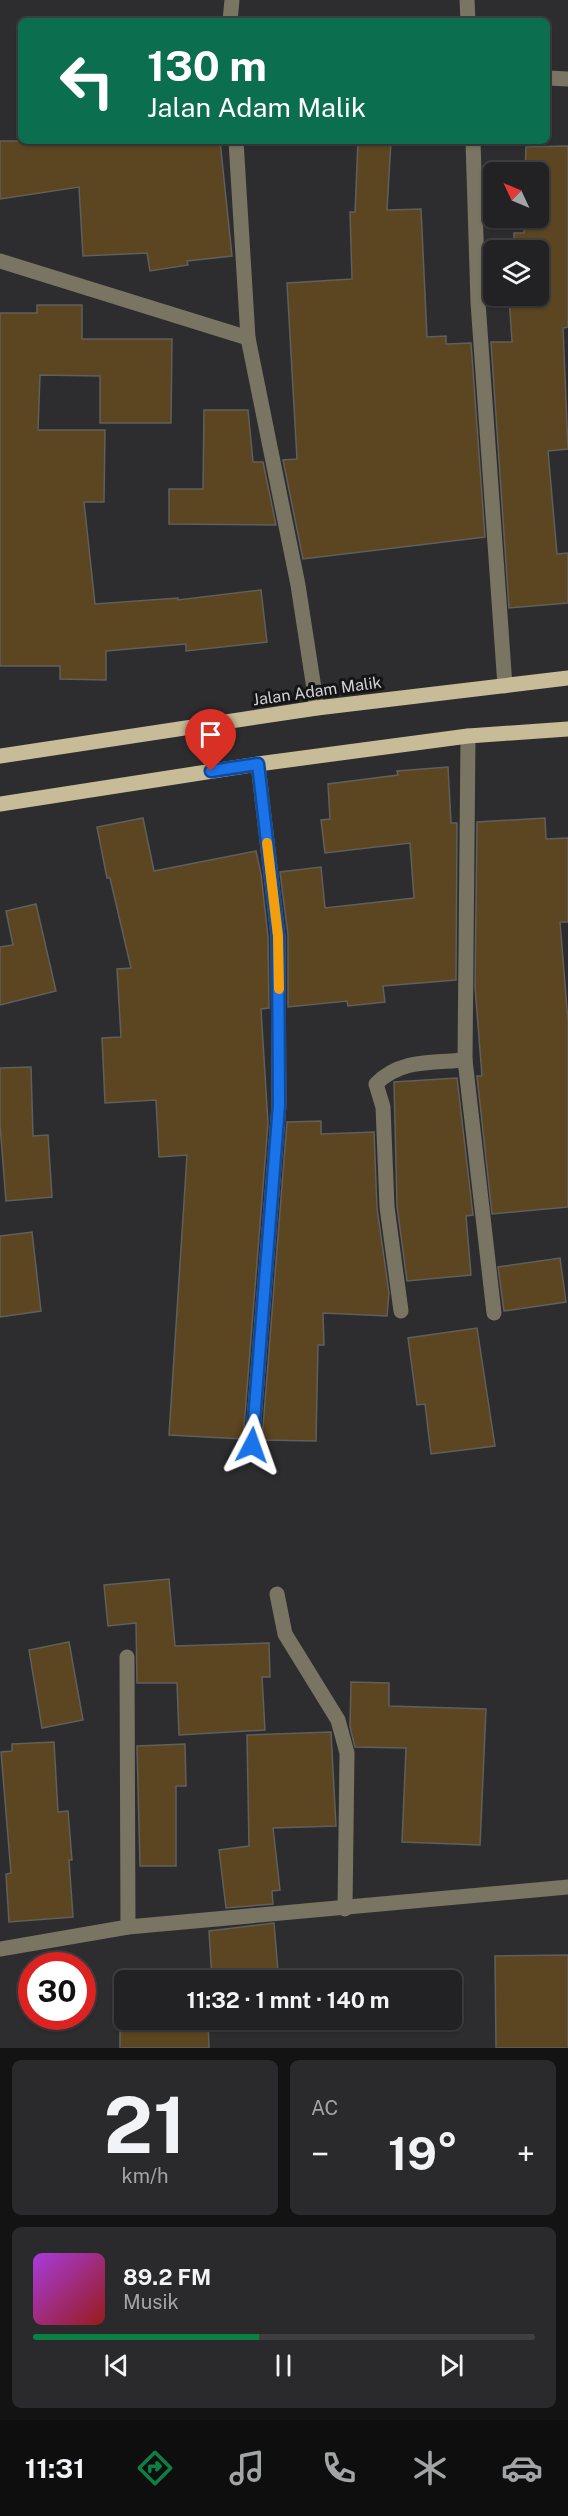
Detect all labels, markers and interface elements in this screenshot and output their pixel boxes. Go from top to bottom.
text: 130 m [147,41,267,90]
icon: left [48,42,126,120]
text: Jalan Adam Malik [147,91,366,123]
north arrow [483,162,549,228]
map controls [483,162,549,306]
button: layers [483,240,549,306]
street label: Jalan Adam Malik [251,673,383,709]
pin [185,709,236,771]
icon: arrive [194,718,227,751]
position arrow [220,1413,284,1477]
speed limit sign: 30 [18,1952,96,2030]
text: 11:32 · 1 mnt · 140 m [186,1987,390,2013]
text: 21 [104,2079,186,2171]
text: AC [311,2096,338,2120]
text: 19° [388,2127,458,2180]
text: − [311,2135,329,2173]
text: + [517,2135,535,2173]
text: km/h [121,2164,169,2188]
text: 89.2 FM [123,2264,211,2290]
text: Musik [123,2290,179,2314]
icon: previous [100,2349,133,2382]
icon: pause [267,2349,300,2382]
icon: next [435,2349,468,2382]
icon: directions [134,2447,176,2489]
icon: music [226,2447,268,2489]
icon: phone [318,2447,360,2489]
icon: climate [409,2447,451,2489]
icon: car [501,2447,543,2489]
text: 11:31 [25,2452,85,2484]

